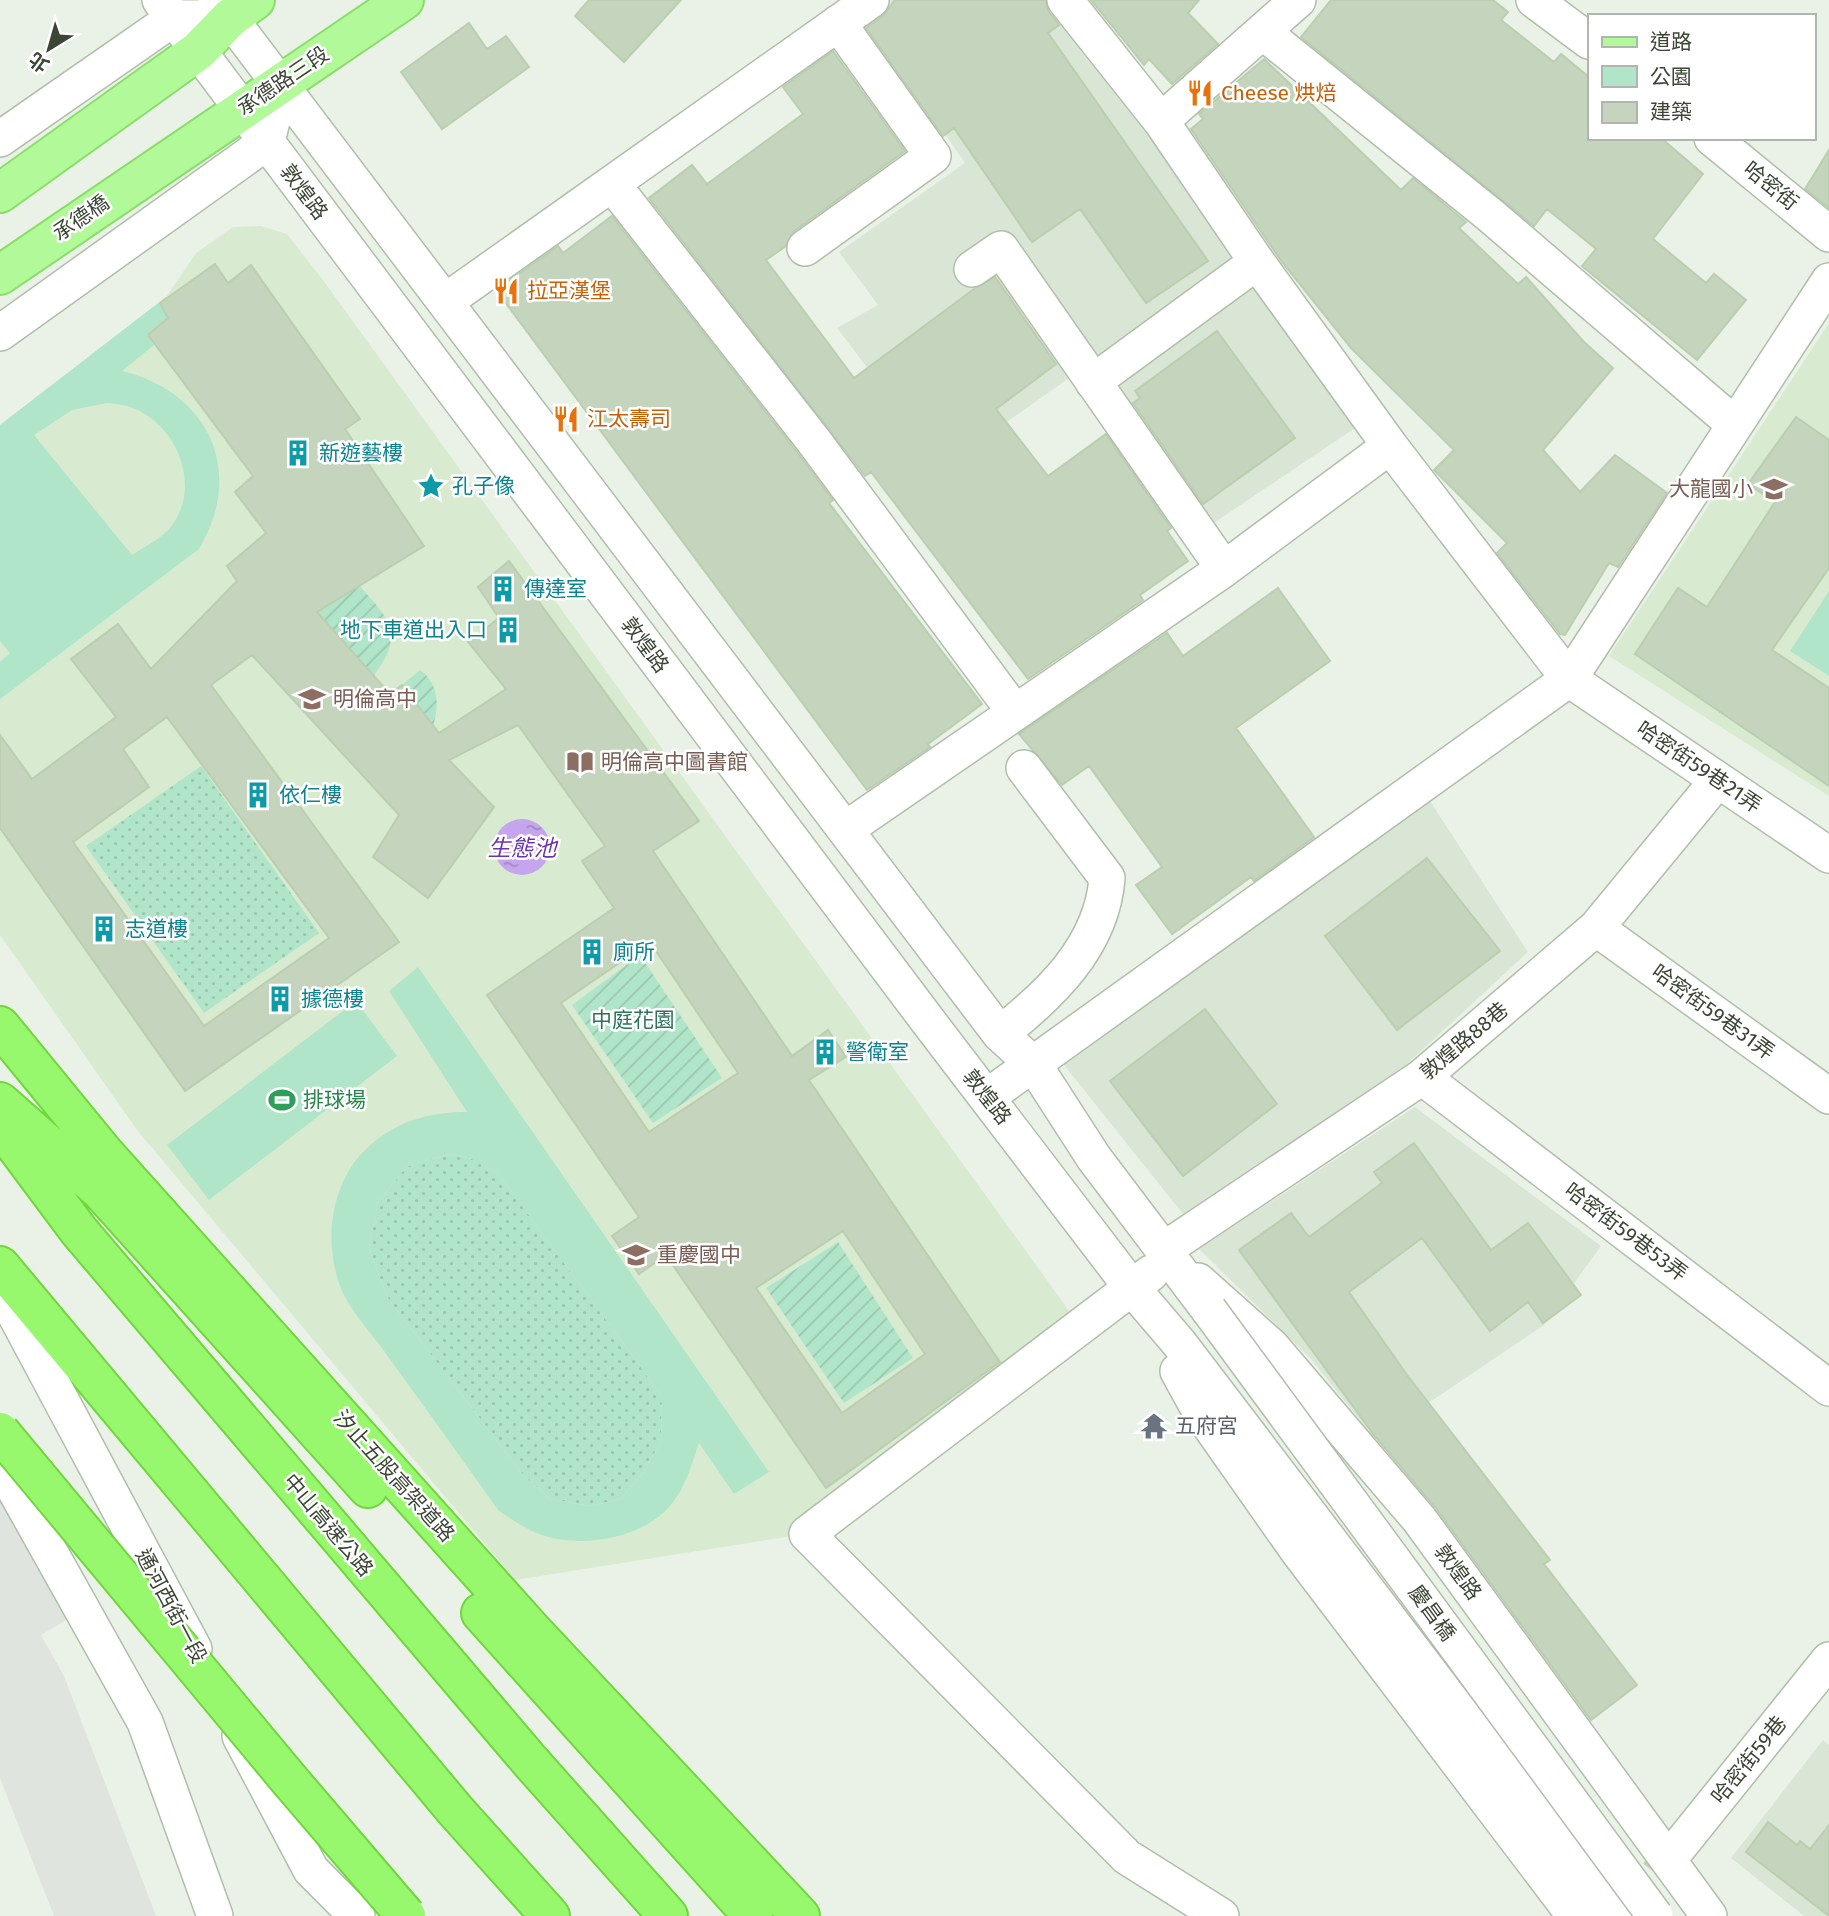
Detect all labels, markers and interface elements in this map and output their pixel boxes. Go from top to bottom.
north arrow [14,14,84,84]
legend [1588,14,1815,140]
text: 道路 [1650,29,1692,55]
street label: 承德路三段 [232,41,334,121]
text: 北 [25,47,54,77]
text: 公園 [1650,64,1692,90]
restaurant icon: Cheese 烘焙 [1185,78,1215,108]
place label: Cheese 烘焙 [1221,80,1337,106]
text: 建築 [1650,99,1692,125]
street label: 哈密街 [1738,156,1804,216]
street label: 敦煌路 [275,159,333,225]
street label: 承德橋 [48,189,114,247]
restaurant icon: 拉亞漢堡 [491,276,521,306]
place label: 拉亞漢堡 [527,278,611,304]
restaurant icon: 江太壽司 [551,404,581,434]
place label: 江太壽司 [587,406,671,432]
building icon: 新遊藝樓 [283,438,313,468]
place label: 新遊藝樓 [319,440,403,466]
place icon: 孔子像 [416,471,446,501]
place label: 孔子像 [452,473,515,499]
school or university icon: 大龍國小 [1759,474,1789,504]
place label: 大龍國小 [1669,476,1753,502]
building icon: 傳達室 [488,574,518,604]
place label: 傳達室 [524,576,587,602]
street label: 敦煌路 [616,612,674,678]
building icon: 地下車道出入口 [493,615,523,645]
place label: 地下車道出入口 [340,617,487,643]
school or university icon: 明倫高中 [297,684,327,714]
place label: 明倫高中 [333,686,417,712]
street label: 哈密街59巷21弄 [1632,716,1766,818]
library icon: 明倫高中圖書館 [565,747,595,777]
place label: 明倫高中圖書館 [601,749,748,775]
building icon: 依仁樓 [243,780,273,810]
place label: 依仁樓 [279,782,342,808]
water label: 生態池 [488,834,559,862]
building icon: 志道樓 [89,914,119,944]
place label: 志道樓 [125,916,188,942]
building icon: 廁所 [577,937,607,967]
place label: 廁所 [613,939,655,965]
street label: 哈密街59巷31弄 [1647,959,1779,1065]
building icon: 據德樓 [265,984,295,1014]
place label: 據德樓 [301,986,364,1012]
street label: 敦煌路88巷 [1415,997,1513,1085]
park label: 中庭花園 [591,1007,675,1033]
building icon: 警衛室 [810,1037,840,1067]
place label: 警衛室 [846,1039,909,1065]
street label: 敦煌路 [957,1064,1017,1130]
sports icon: 排球場 [267,1085,297,1115]
place label: 排球場 [303,1087,366,1113]
street label: 哈密街59巷53弄 [1559,1177,1693,1287]
school or university icon: 重慶國中 [621,1240,651,1270]
place label: 重慶國中 [657,1242,741,1268]
street label: 汐止五股高架道路 [328,1405,460,1547]
temple icon: 五府宮 [1139,1411,1169,1441]
place label: 五府宮 [1175,1413,1238,1439]
street label: 中山高速公路 [278,1468,378,1582]
street label: 敦煌路 [1429,1539,1487,1605]
street label: 通河西街一段 [130,1544,212,1668]
street label: 慶昌橋 [1403,1580,1461,1646]
street label: 哈密街59巷 [1706,1711,1792,1809]

